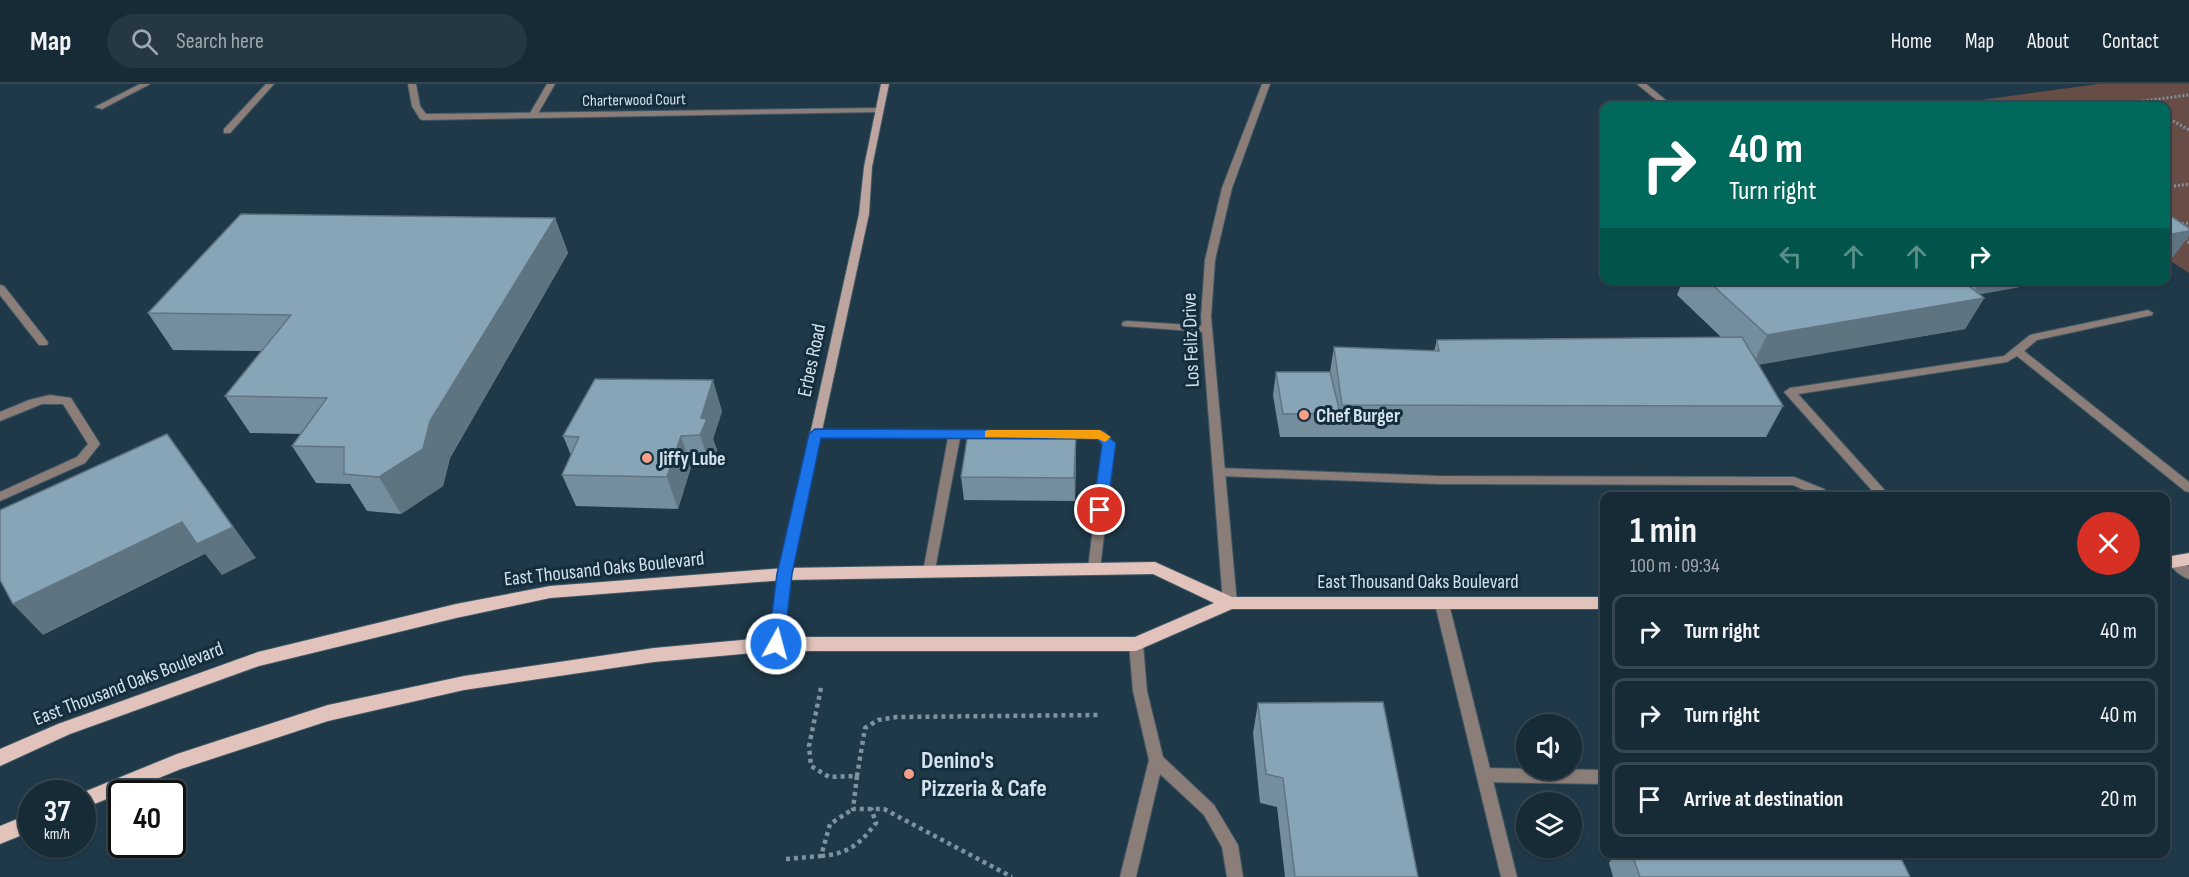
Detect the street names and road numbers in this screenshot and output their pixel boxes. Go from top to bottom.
street label: Charterwood Court [582,90,686,111]
street label: Los Feliz Drive [1177,292,1205,388]
street label: Erbes Road [793,322,831,399]
street label: East Thousand Oaks Boulevard [503,547,705,591]
street label: East Thousand Oaks Boulevard [1317,570,1519,594]
street label: East Thousand Oaks Boulevard [30,637,227,731]

